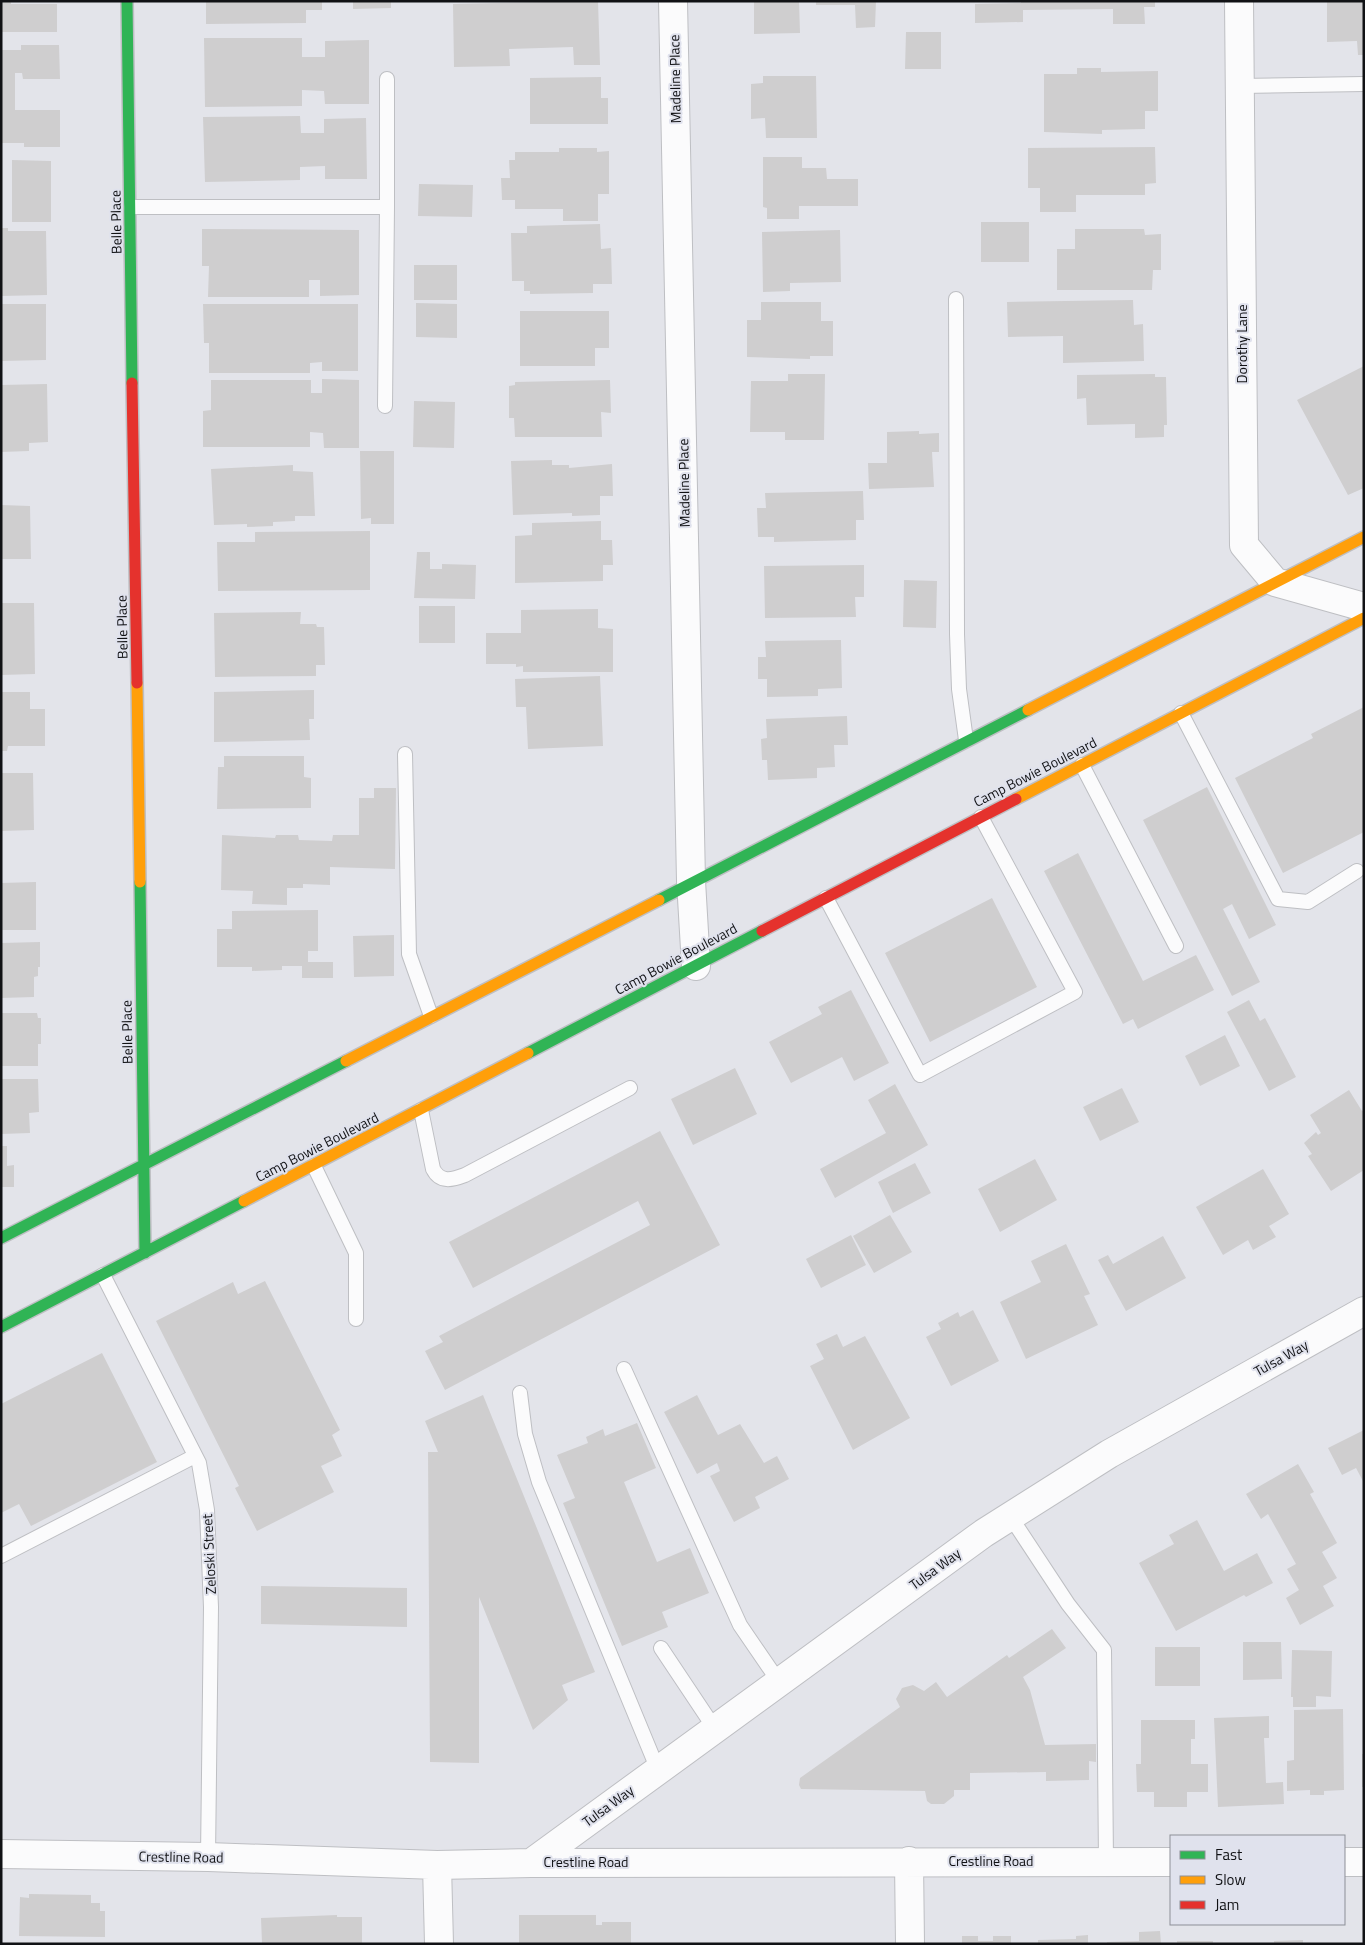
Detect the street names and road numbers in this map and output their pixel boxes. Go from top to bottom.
street label: Madeline Place [663,34,686,124]
street label: Belle Place [104,190,127,254]
street label: Dorothy Lane [1231,305,1252,383]
street label: Madeline Place [672,438,695,528]
street label: Belle Place [110,595,133,659]
street label: Camp Bowie Boulevard [969,731,1100,812]
street label: Camp Bowie Boulevard [611,917,741,1000]
street label: Belle Place [115,1000,138,1064]
street label: Camp Bowie Boulevard [251,1106,382,1187]
street label: Tulsa Way [1250,1334,1312,1381]
street label: Zeloski Street [196,1513,221,1595]
street label: Tulsa Way [905,1543,965,1595]
street label: Tulsa Way [578,1780,638,1832]
street label: Crestline Road [138,1845,224,1868]
street label: Crestline Road [948,1850,1034,1871]
street label: Crestline Road [543,1851,629,1872]

